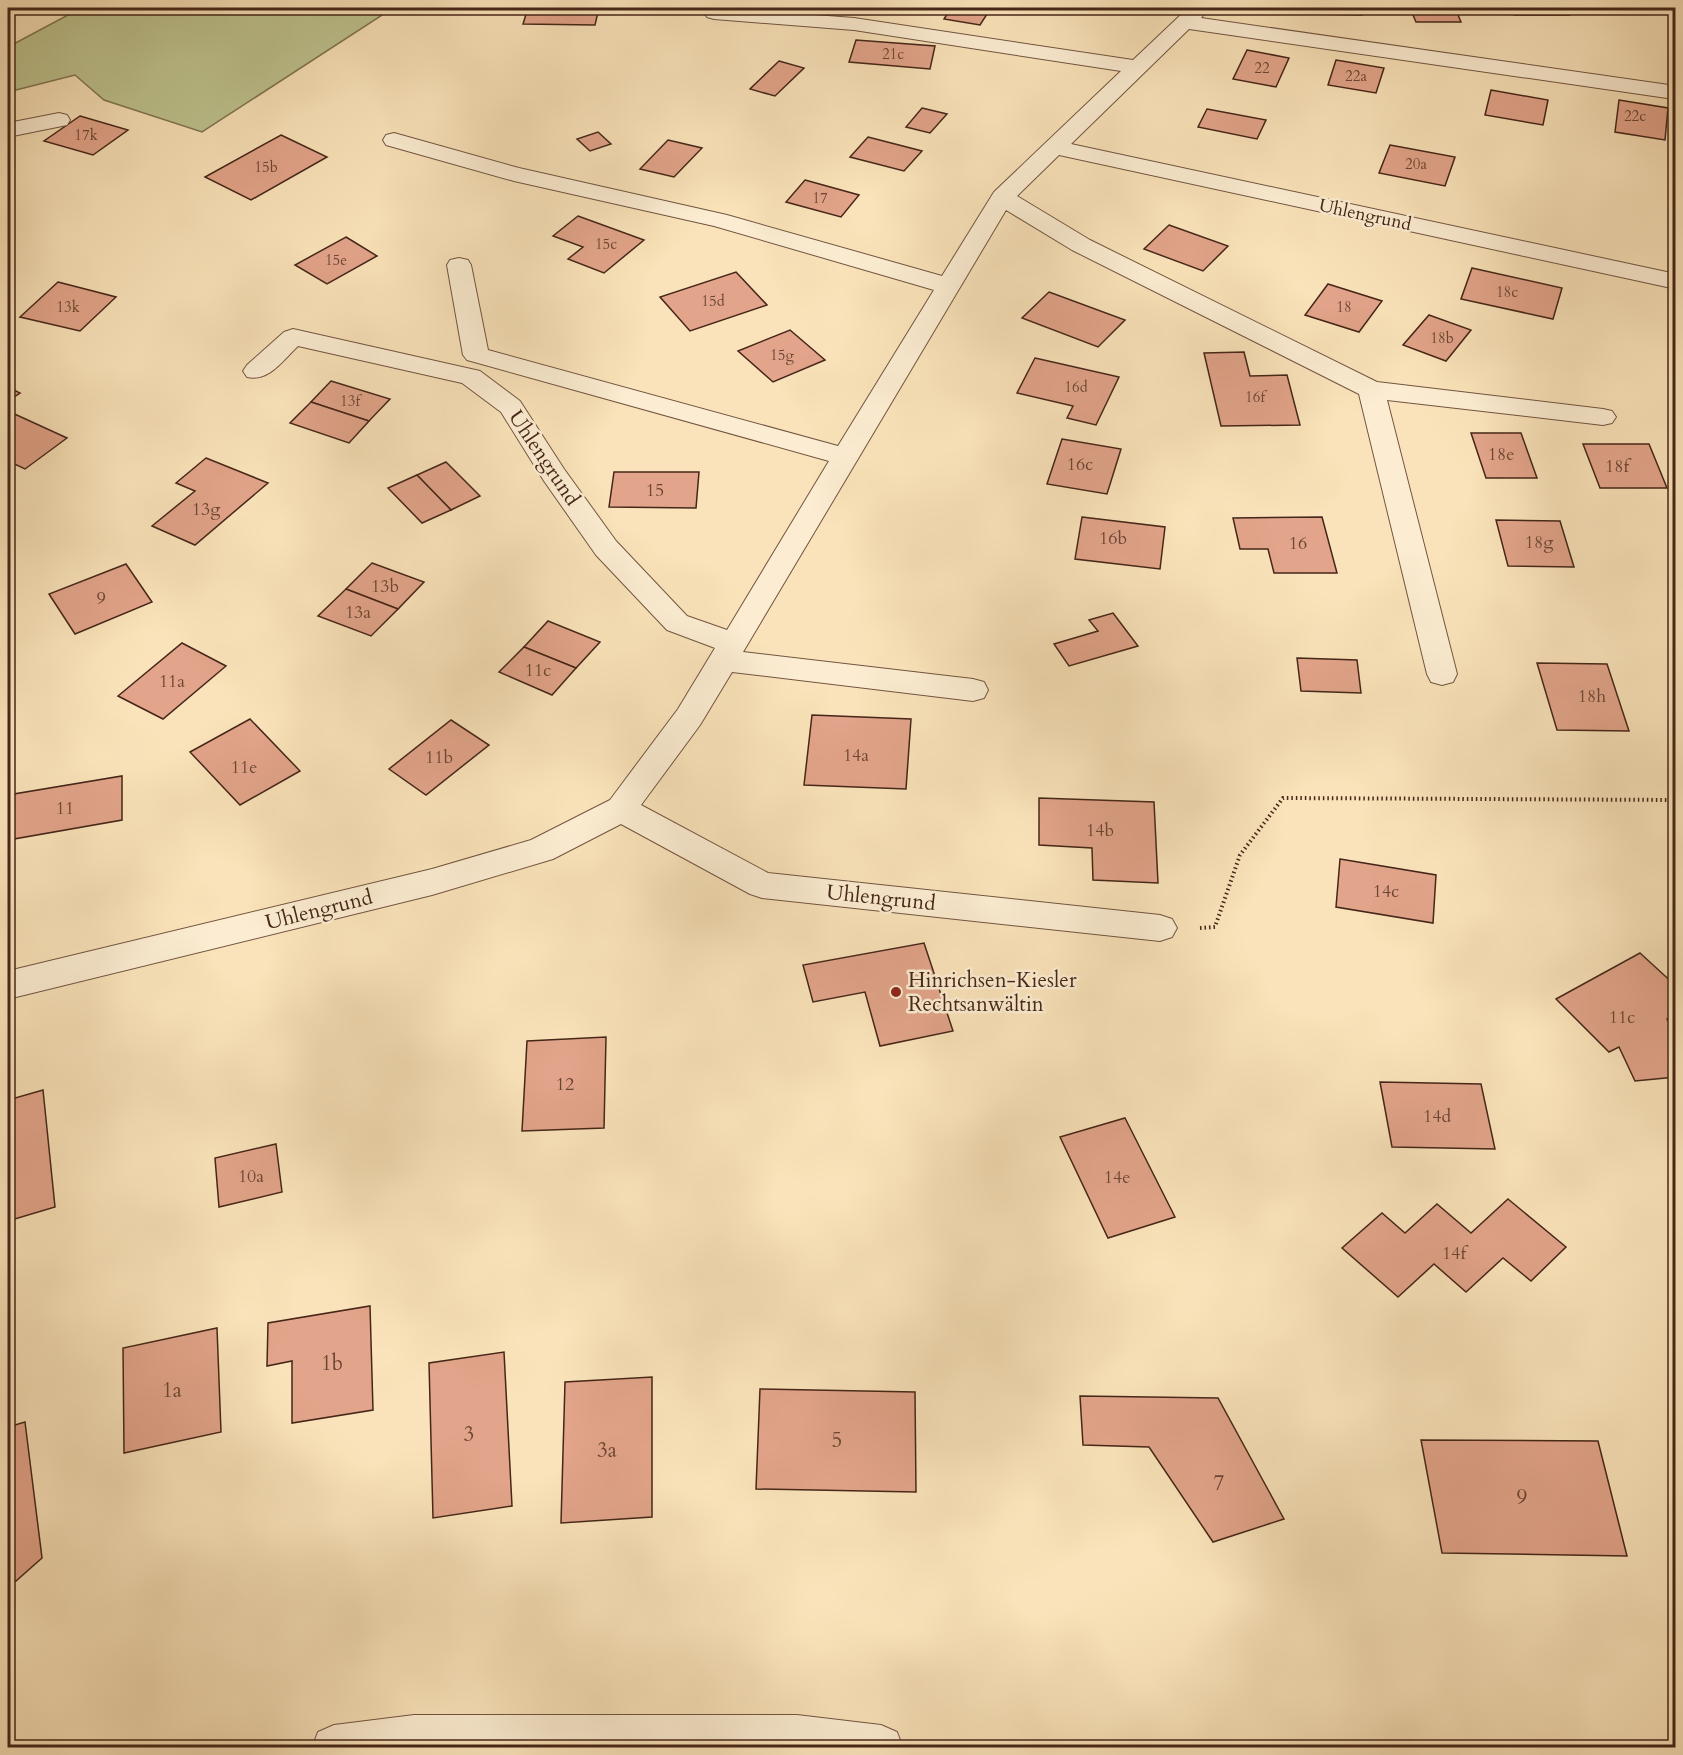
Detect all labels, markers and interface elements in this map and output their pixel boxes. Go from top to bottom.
house number: 21c [882,44,904,64]
house number: 22 [1254,58,1270,78]
house number: 22a [1345,66,1367,86]
house number: 22c [1624,106,1646,126]
house number: 17k [74,125,98,145]
house number: 20a [1405,154,1427,174]
house number: 15b [254,157,278,177]
house number: 17 [812,188,828,208]
street label: Uhlengrund [1316,193,1414,237]
house number: 15c [595,234,617,254]
house number: 15e [325,250,347,270]
house number: 18c [1496,282,1518,302]
house number: 15d [701,291,725,311]
house number: 13k [56,297,80,317]
house number: 18 [1336,297,1352,317]
house number: 18b [1430,328,1454,348]
house number: 15g [770,345,794,365]
house number: 16d [1064,377,1088,397]
house number: 16f [1245,387,1267,407]
house number: 13f [340,391,362,411]
street label: Uhlengrund [501,404,587,512]
house number: 18e [1488,442,1514,467]
house number: 16c [1067,452,1093,477]
house number: 18f [1605,454,1632,479]
house number: 15 [646,478,664,503]
house number: 13g [192,497,221,522]
house number: 16b [1099,526,1127,551]
house number: 18g [1525,530,1554,555]
house number: 16 [1289,531,1307,556]
house number: 13b [371,574,399,599]
house number: 9 [96,586,106,611]
house number: 13a [345,600,371,625]
house number: 11c [525,658,551,683]
house number: 11a [159,669,185,694]
house number: 18h [1578,684,1606,709]
house number: 14a [843,743,869,768]
house number: 11b [425,745,453,770]
house number: 11e [231,755,257,780]
house number: 11 [56,796,74,821]
house number: 14b [1086,818,1114,843]
street label: Uhlengrund [825,878,937,918]
house number: 14c [1373,879,1399,904]
street label: Uhlengrund [262,883,376,937]
place label: Hinrichsen-Kiesler Rechtsanwältin [908,966,1077,1019]
marker: Hinrichsen-Kiesler Rechtsanwältin [889,985,903,999]
house number: 11c [1609,1005,1635,1030]
house number: 12 [556,1072,574,1097]
house number: 14d [1423,1104,1451,1129]
house number: 10a [238,1164,264,1189]
house number: 14e [1104,1165,1130,1190]
house number: 14f [1442,1241,1469,1266]
house number: 1b [321,1349,343,1378]
house number: 1a [162,1376,182,1405]
house number: 3 [464,1420,474,1449]
house number: 5 [832,1426,842,1455]
house number: 3a [597,1436,617,1465]
house number: 7 [1214,1469,1225,1498]
house number: 9 [1517,1483,1528,1512]

